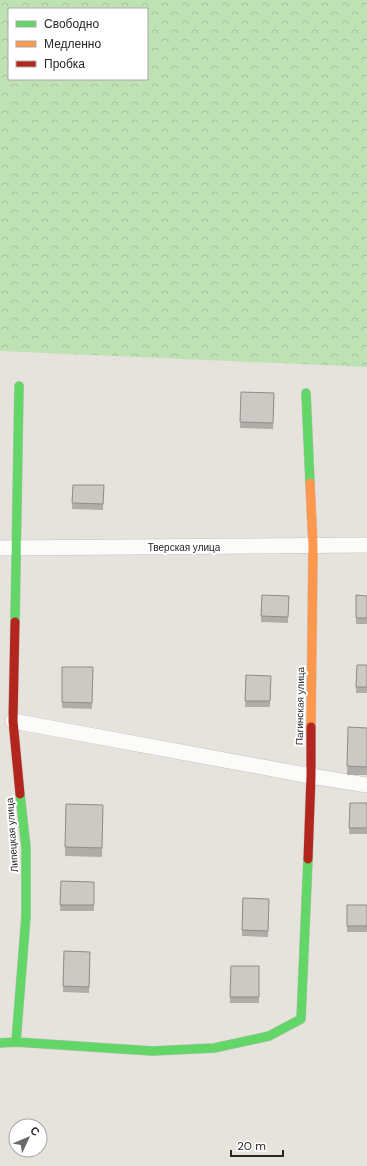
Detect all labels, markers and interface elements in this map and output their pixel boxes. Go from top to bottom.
legend [8,8,148,80]
text: Свободно [44,16,99,32]
text: Медленно [44,36,101,52]
text: Пробка [44,56,85,72]
street label: Тверская улица [148,541,221,554]
street label: Пагинская улица [293,666,307,745]
street label: Липецкая улица [3,797,21,873]
north arrow [8,1118,48,1158]
text: С [27,1123,43,1139]
scale bar [231,1132,283,1158]
text: 20 m [237,1138,266,1154]

